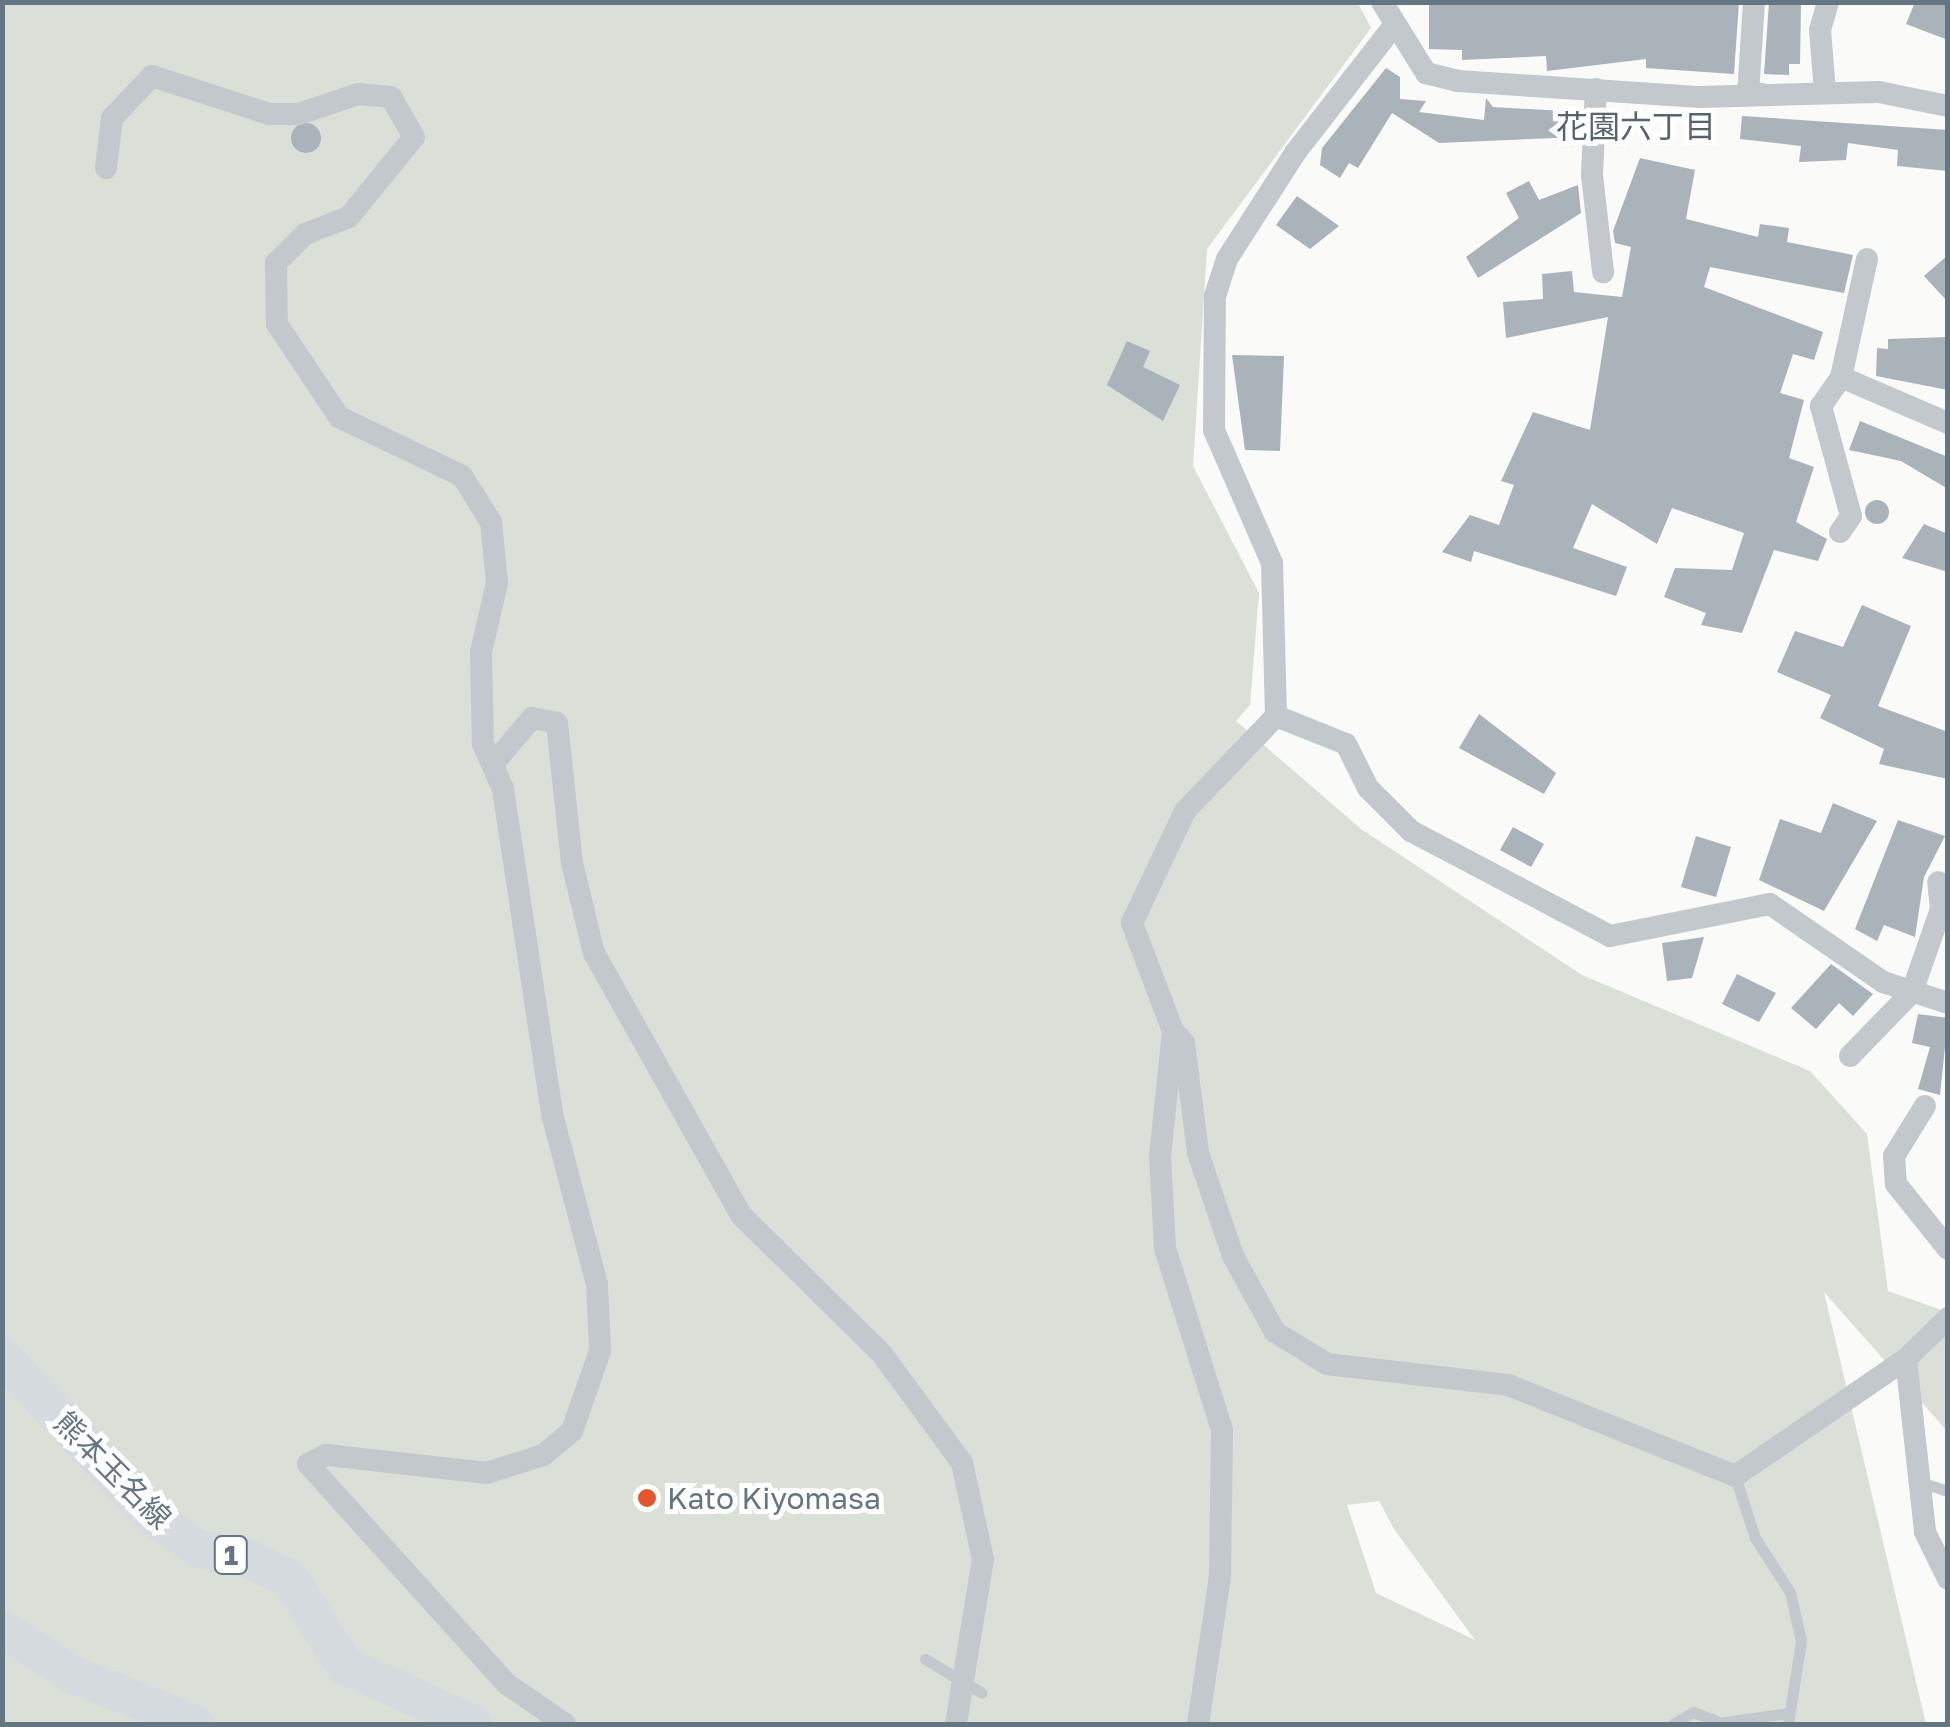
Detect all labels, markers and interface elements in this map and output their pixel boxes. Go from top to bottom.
district label: 花園六丁目 [1556,107,1716,145]
street label: 熊本玉名線 [47,1404,179,1536]
place label: Kato Kiyomasa [667,1480,881,1516]
marker: Kato Kiyomasa [636,1487,658,1509]
road number: 1 [214,1532,248,1578]

